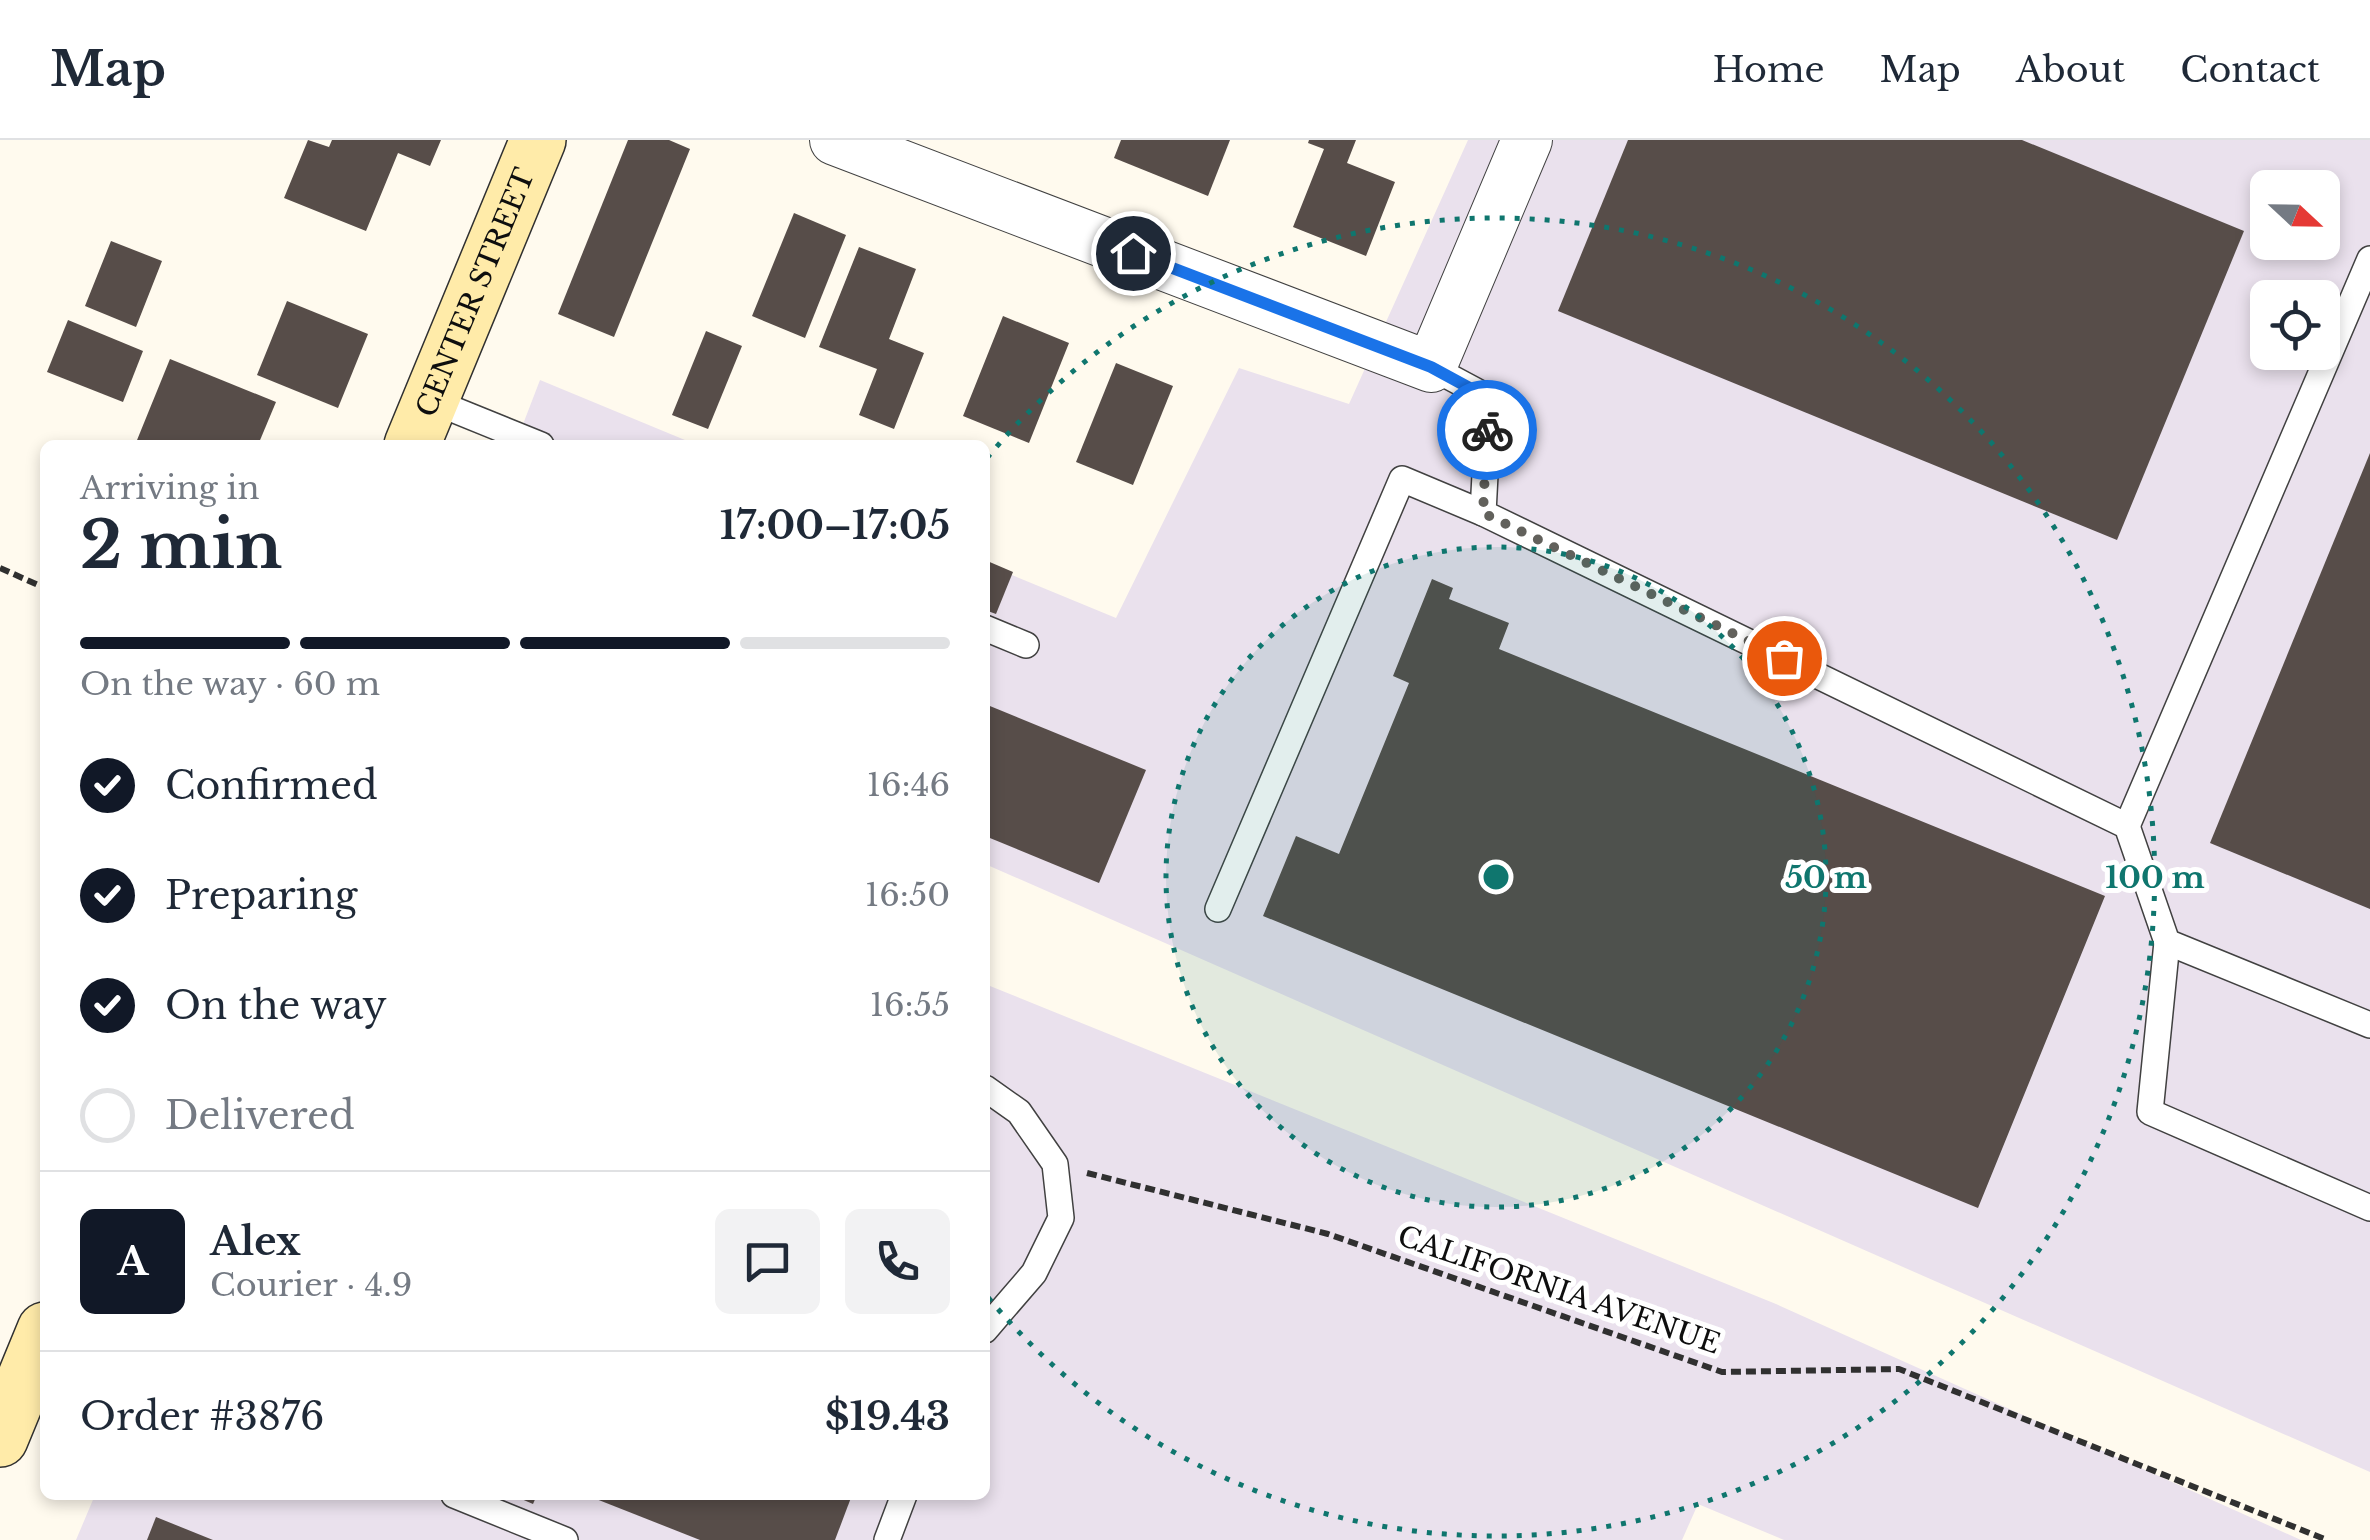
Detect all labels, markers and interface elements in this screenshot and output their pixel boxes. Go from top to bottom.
text: Map [50,39,166,99]
text: Home [1713,48,1825,91]
text: Map [1880,48,1961,91]
text: About [2016,48,2125,91]
text: Contact [2180,48,2320,91]
street label: CENTER STREET [408,163,542,422]
north arrow [2250,170,2340,260]
map controls [2250,170,2340,370]
pin [1091,211,1176,296]
icon: home [1106,226,1161,281]
button: locate [2250,280,2340,370]
courier [1437,380,1537,480]
icon: bike [1460,403,1515,458]
text: Arriving in [80,468,259,508]
text: 17:00–17:05 [720,502,950,549]
text: 2 min [80,505,282,586]
pin [1742,616,1827,701]
icon: bag [1757,631,1812,686]
text: On the way · 60 m [80,664,380,704]
icon: check [80,758,135,813]
text: Confirmed [165,762,378,809]
text: 16:46 [867,765,950,805]
centre of rings [1478,859,1514,895]
text: 50 m [1785,859,1867,896]
text: 100 m [2105,859,2205,896]
icon: check [80,868,135,923]
text: Preparing [165,872,357,919]
text: 16:50 [865,875,950,915]
icon: check [80,978,135,1033]
text: On the way [165,982,387,1029]
text: 16:55 [870,985,950,1025]
text: Delivered [165,1092,355,1139]
button: chat [715,1209,820,1314]
button: phone [845,1209,950,1314]
text: Alex [210,1218,301,1265]
street label: CALIFORNIA AVENUE [1393,1218,1725,1362]
text: A [117,1238,148,1285]
text: Courier · 4.9 [210,1265,412,1305]
text: Order #3876 [80,1393,324,1440]
text: $19.43 [825,1393,950,1440]

